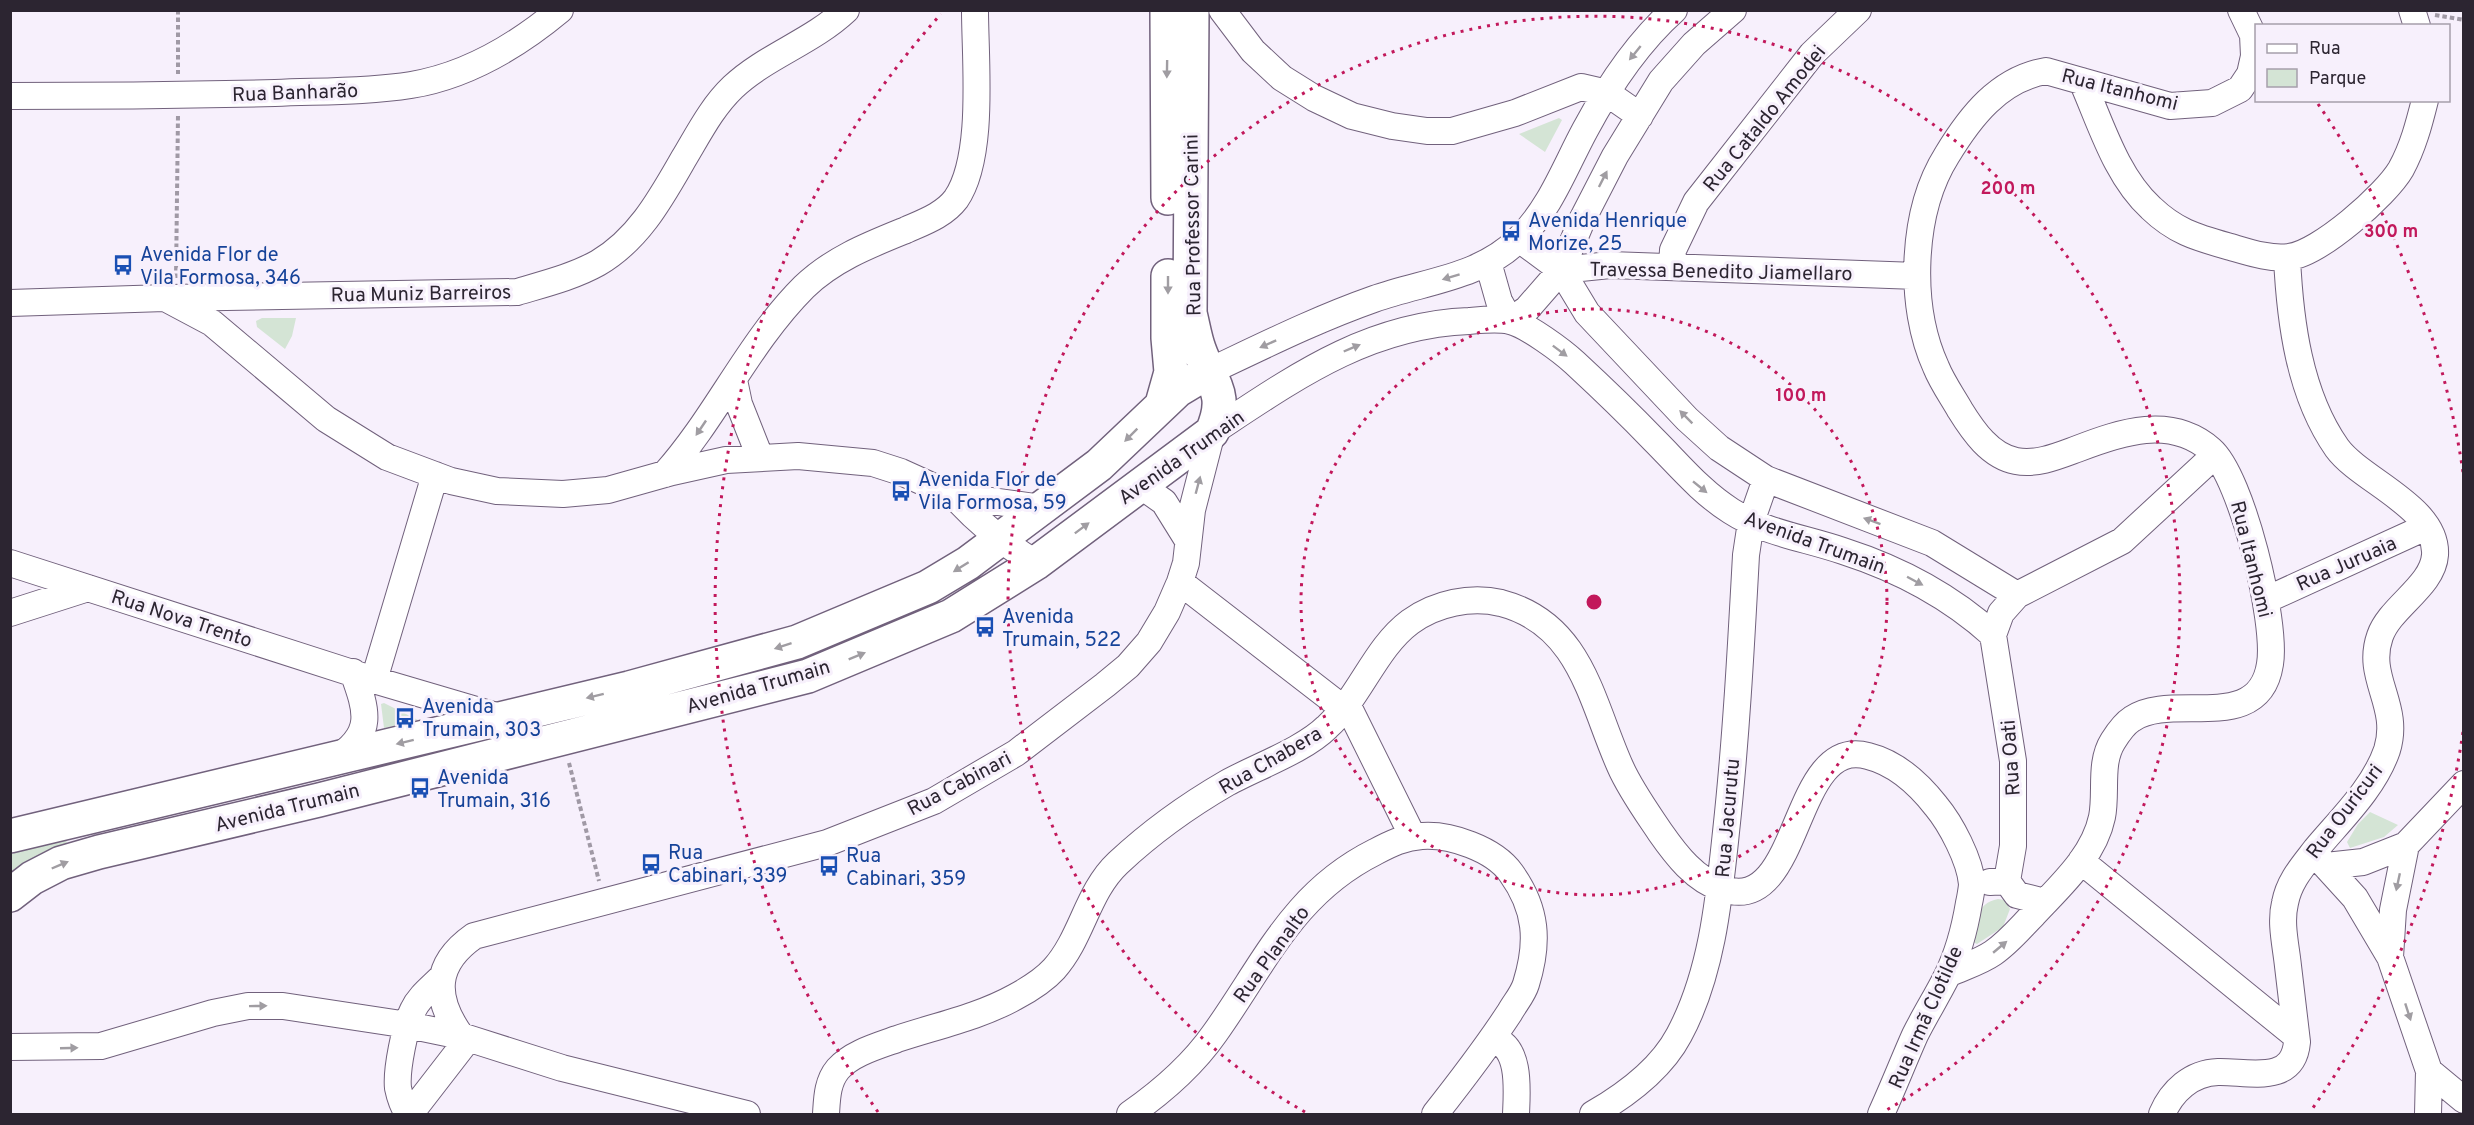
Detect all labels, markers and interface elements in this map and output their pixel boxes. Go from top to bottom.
legend [2255,24,2450,102]
text: Rua [2309,38,2340,61]
street label: Rua Cataldo Amodei [1698,41,1833,198]
one-way arrow [1629,46,1641,61]
one-way arrow [1162,59,1172,78]
street label: Rua Itanhomi [2058,64,2181,118]
text: Parque [2309,68,2366,91]
street label: Rua Banharão [232,79,359,109]
street label: Rua Professor Carini [1179,134,1209,316]
one-way arrow [1598,170,1608,187]
text: 200 m [1980,178,2036,201]
place label: Avenida Henrique Morize, 25 [1528,209,1687,258]
bus stop icon: Avenida Henrique Morize, 25 [1499,219,1523,243]
text: 300 m [2364,221,2418,244]
place label: Avenida Flor de Vila Formosa, 346 [140,243,301,292]
bus stop icon: Avenida Flor de Vila Formosa, 346 [111,253,135,277]
street label: Travessa Benedito Jiamellaro [1589,258,1853,288]
one-way arrow [1442,273,1460,283]
one-way arrow [1163,275,1173,294]
street label: Rua Muniz Barreiros [330,280,512,310]
one-way arrow [1258,339,1276,349]
one-way arrow [1344,344,1361,353]
one-way arrow [1552,345,1567,357]
text: 100 m [1775,385,1827,408]
street label: Avenida Trumain [1114,405,1250,512]
one-way arrow [1680,410,1694,424]
one-way arrow [696,420,707,437]
one-way arrow [1124,428,1138,442]
place label: Avenida Flor de Vila Formosa, 59 [918,468,1067,517]
one-way arrow [1194,476,1203,494]
bus stop icon: Avenida Flor de Vila Formosa, 59 [889,479,913,503]
one-way arrow [1692,480,1707,492]
street label: Rua Itanhomi [2223,498,2277,621]
street label: Avenida Trumain [1740,506,1889,581]
one-way arrow [1863,516,1881,526]
one-way arrow [1074,522,1090,534]
street label: Rua Juruaia [2293,531,2401,598]
one-way arrow [953,562,969,573]
one-way arrow [1906,576,1923,586]
street label: Rua Nova Trento [108,585,255,655]
centre of rings [1584,592,1604,612]
place label: Avenida Trumain, 522 [1002,605,1121,654]
bus stop icon: Avenida Trumain, 522 [973,615,997,639]
one-way arrow [774,642,792,651]
one-way arrow [849,651,867,661]
street label: Avenida Trumain [684,655,834,721]
one-way arrow [586,691,604,701]
place label: Avenida Trumain, 303 [422,695,541,744]
bus stop icon: Avenida Trumain, 303 [393,706,417,730]
street label: Rua Oati [1996,719,2028,797]
street label: Rua Chabera [1215,722,1327,802]
one-way arrow [396,738,415,748]
street label: Rua Cabinari [903,746,1017,823]
street label: Rua Jacurutu [1711,757,1747,879]
street label: Rua Ouricuri [2301,760,2390,865]
place label: Avenida Trumain, 316 [437,766,551,815]
bus stop icon: Avenida Trumain, 316 [408,776,432,800]
street label: Avenida Trumain [212,778,363,840]
place label: Rua Cabinari, 339 [668,841,788,890]
place label: Rua Cabinari, 359 [846,844,966,893]
bus stop icon: Rua Cabinari, 339 [639,852,663,876]
bus stop icon: Rua Cabinari, 359 [817,854,841,878]
one-way arrow [51,860,68,869]
one-way arrow [2393,873,2403,891]
street label: Rua Planalto [1229,901,1317,1009]
one-way arrow [1992,940,2008,953]
street label: Rua Irmã Clotilde [1884,942,1970,1093]
one-way arrow [249,1001,268,1011]
one-way arrow [2404,1003,2413,1021]
one-way arrow [59,1043,78,1053]

